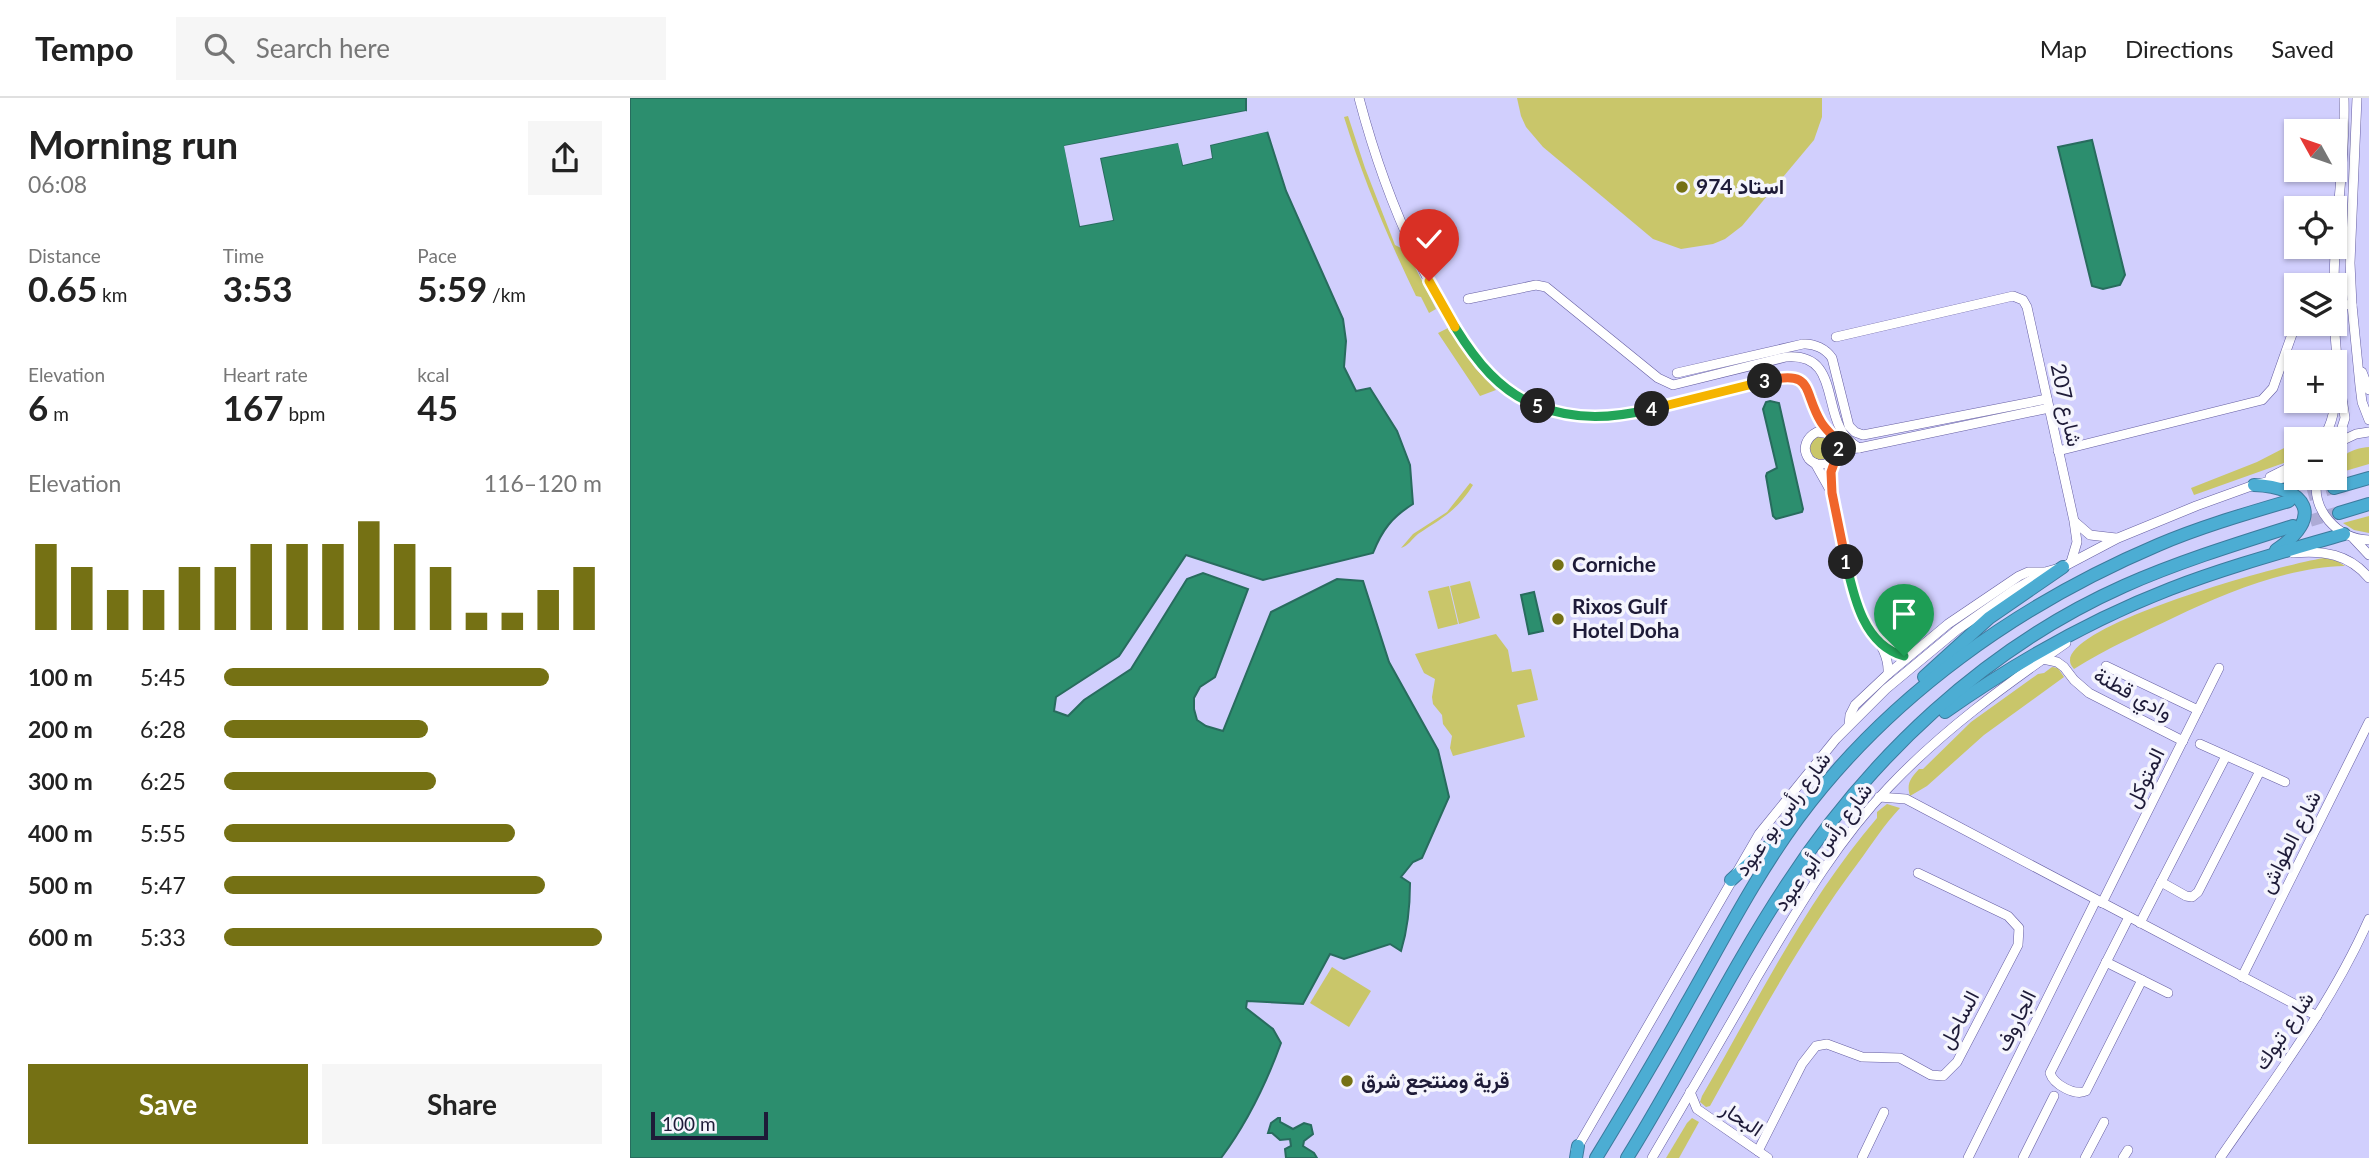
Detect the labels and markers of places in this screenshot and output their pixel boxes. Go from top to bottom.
place label: استاد 974 [1696,173,1784,198]
marker: استاد 974 [1674,179,1690,195]
pin [1399,209,1459,281]
pin: 3 [1748,364,1782,398]
pin: 5 [1520,388,1556,424]
pin: 4 [1634,392,1670,426]
pin: 2 [1822,432,1856,466]
pin: 1 [1828,545,1864,580]
place label: Corniche [1572,551,1656,576]
marker: Corniche [1550,557,1566,573]
pin [1874,584,1934,656]
place label: Rixos Gulf Hotel Doha [1572,593,1679,642]
marker: Rixos Gulf Hotel Doha [1550,611,1566,627]
place label: قرية ومنتجع شرق [1361,1067,1510,1095]
marker: قرية ومنتجع شرق [1339,1073,1355,1089]

